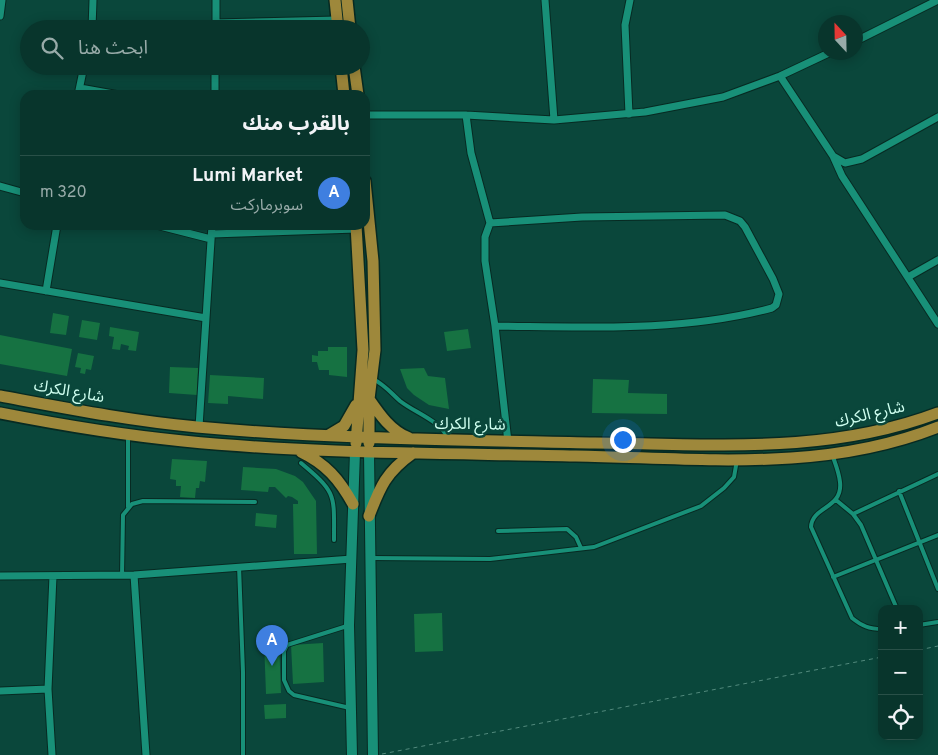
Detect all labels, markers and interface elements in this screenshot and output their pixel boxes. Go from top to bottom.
north arrow [818,15,863,60]
search box [20,20,370,75]
icon: search [38,34,66,62]
text: ابحث هنا [78,37,148,61]
text: بالقرب منك [242,111,350,138]
text: Lumi Market [192,164,303,188]
text: 320 m [40,183,87,203]
text: A [328,183,340,203]
text: سوبرماركت [231,196,303,216]
street label: شارع الكرك [32,376,106,409]
street label: شارع الكرك [833,397,907,434]
street label: شارع الكرك [434,414,506,437]
your location [610,427,636,453]
map controls [878,605,923,740]
button: + [878,605,923,650]
pin: A [256,625,288,666]
button: − [878,650,923,695]
button: locate [878,695,923,740]

